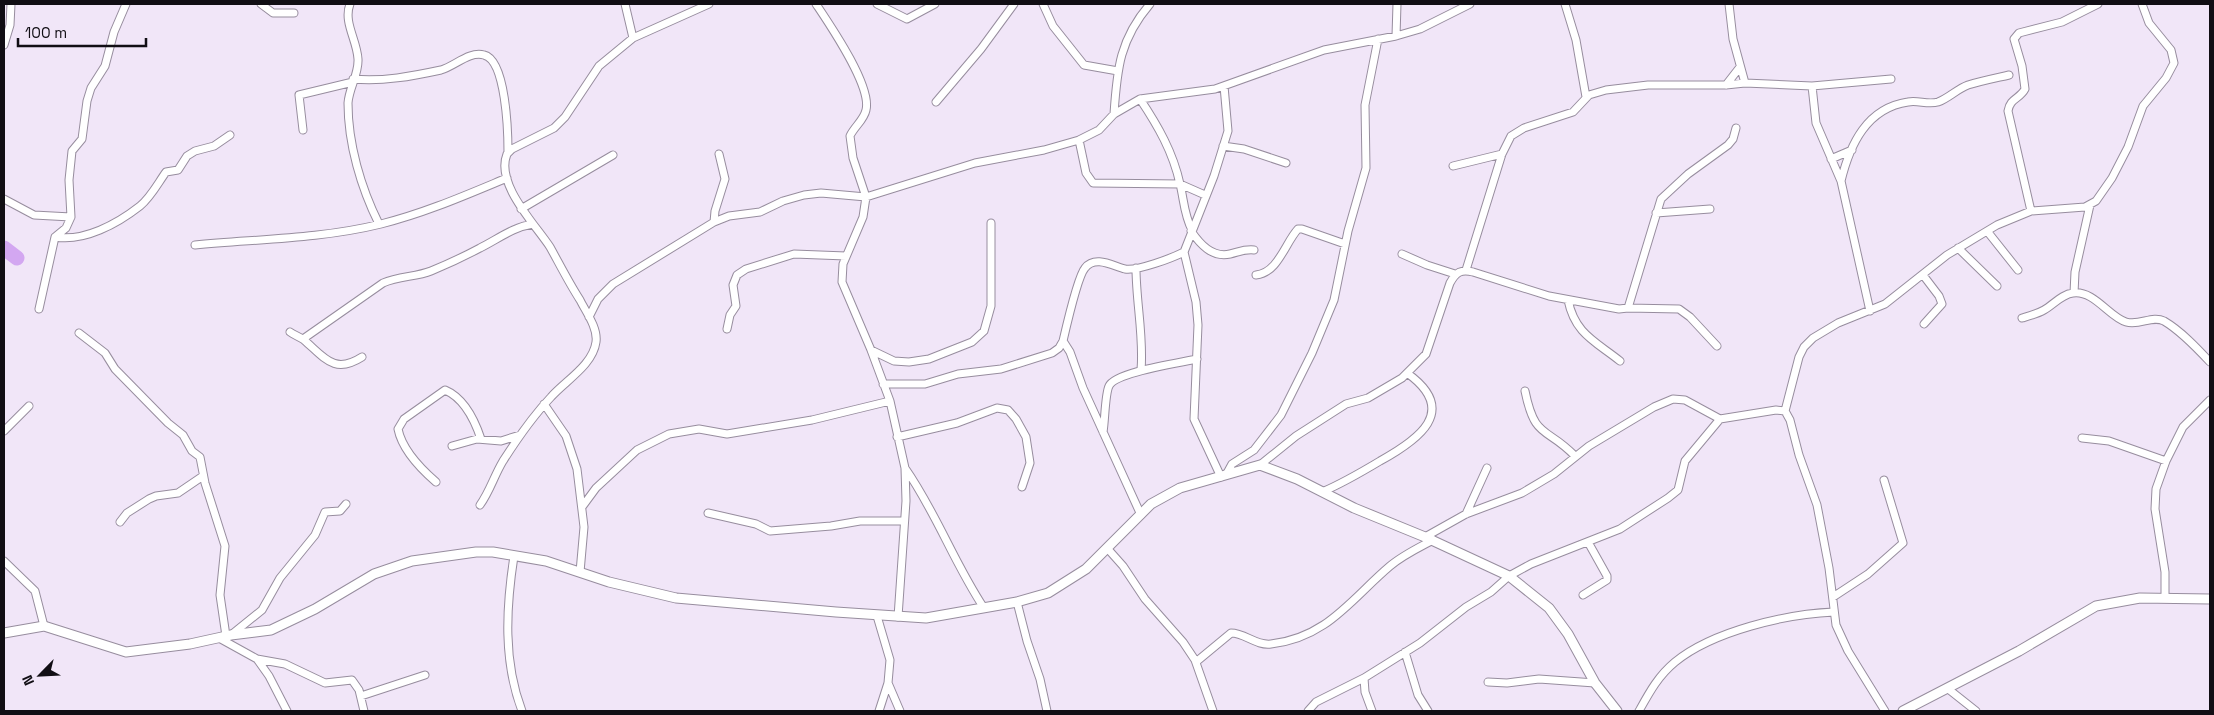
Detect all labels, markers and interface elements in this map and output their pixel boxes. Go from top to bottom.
scale bar [18,15,145,47]
text: 100 m [25,23,67,42]
north arrow [15,650,65,700]
text: N [18,672,38,688]

